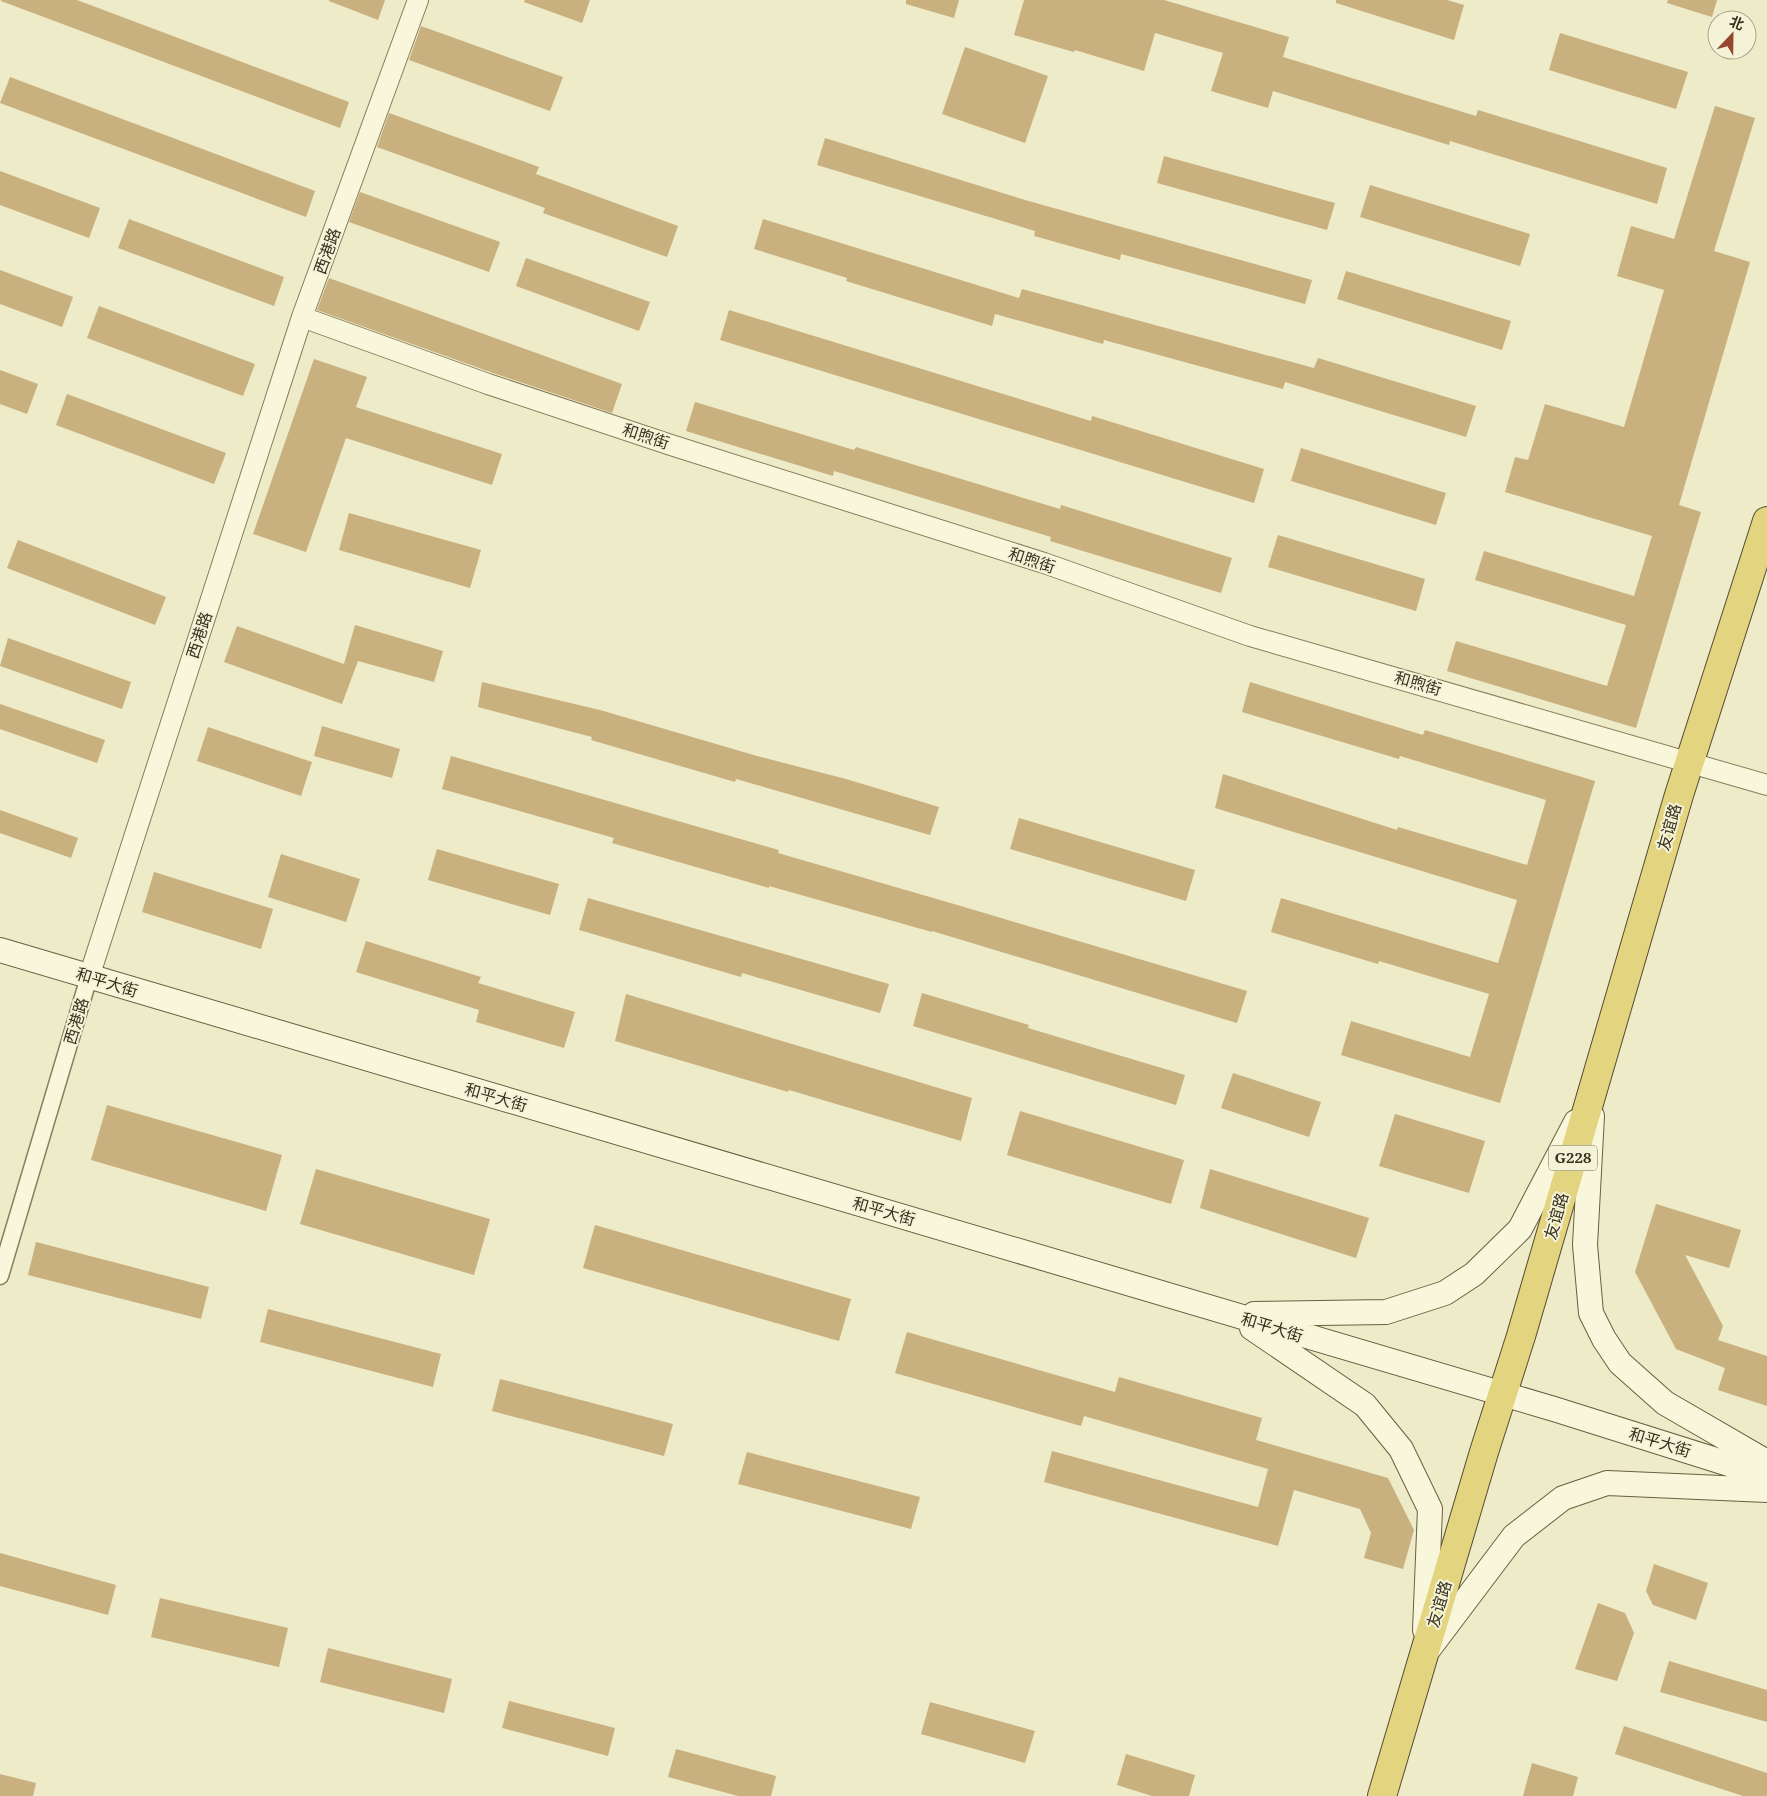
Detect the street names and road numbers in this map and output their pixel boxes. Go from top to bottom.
street label: 西港路 [308,225,346,277]
street label: 和煦街 [620,418,672,454]
street label: 和煦街 [1006,542,1058,578]
street label: 西港路 [181,609,217,661]
street label: 和煦街 [1392,666,1444,700]
street label: 友谊路 [1652,801,1686,853]
street label: 和平大街 [73,962,141,1002]
street label: 西港路 [58,995,94,1047]
street label: 和平大街 [462,1078,530,1116]
road number: G228 [1549,1146,1597,1170]
street label: 友谊路 [1539,1190,1573,1242]
street label: 和平大街 [850,1192,918,1230]
street label: 和平大街 [1238,1307,1306,1347]
street label: 和平大街 [1626,1422,1694,1462]
street label: 友谊路 [1421,1578,1457,1630]

